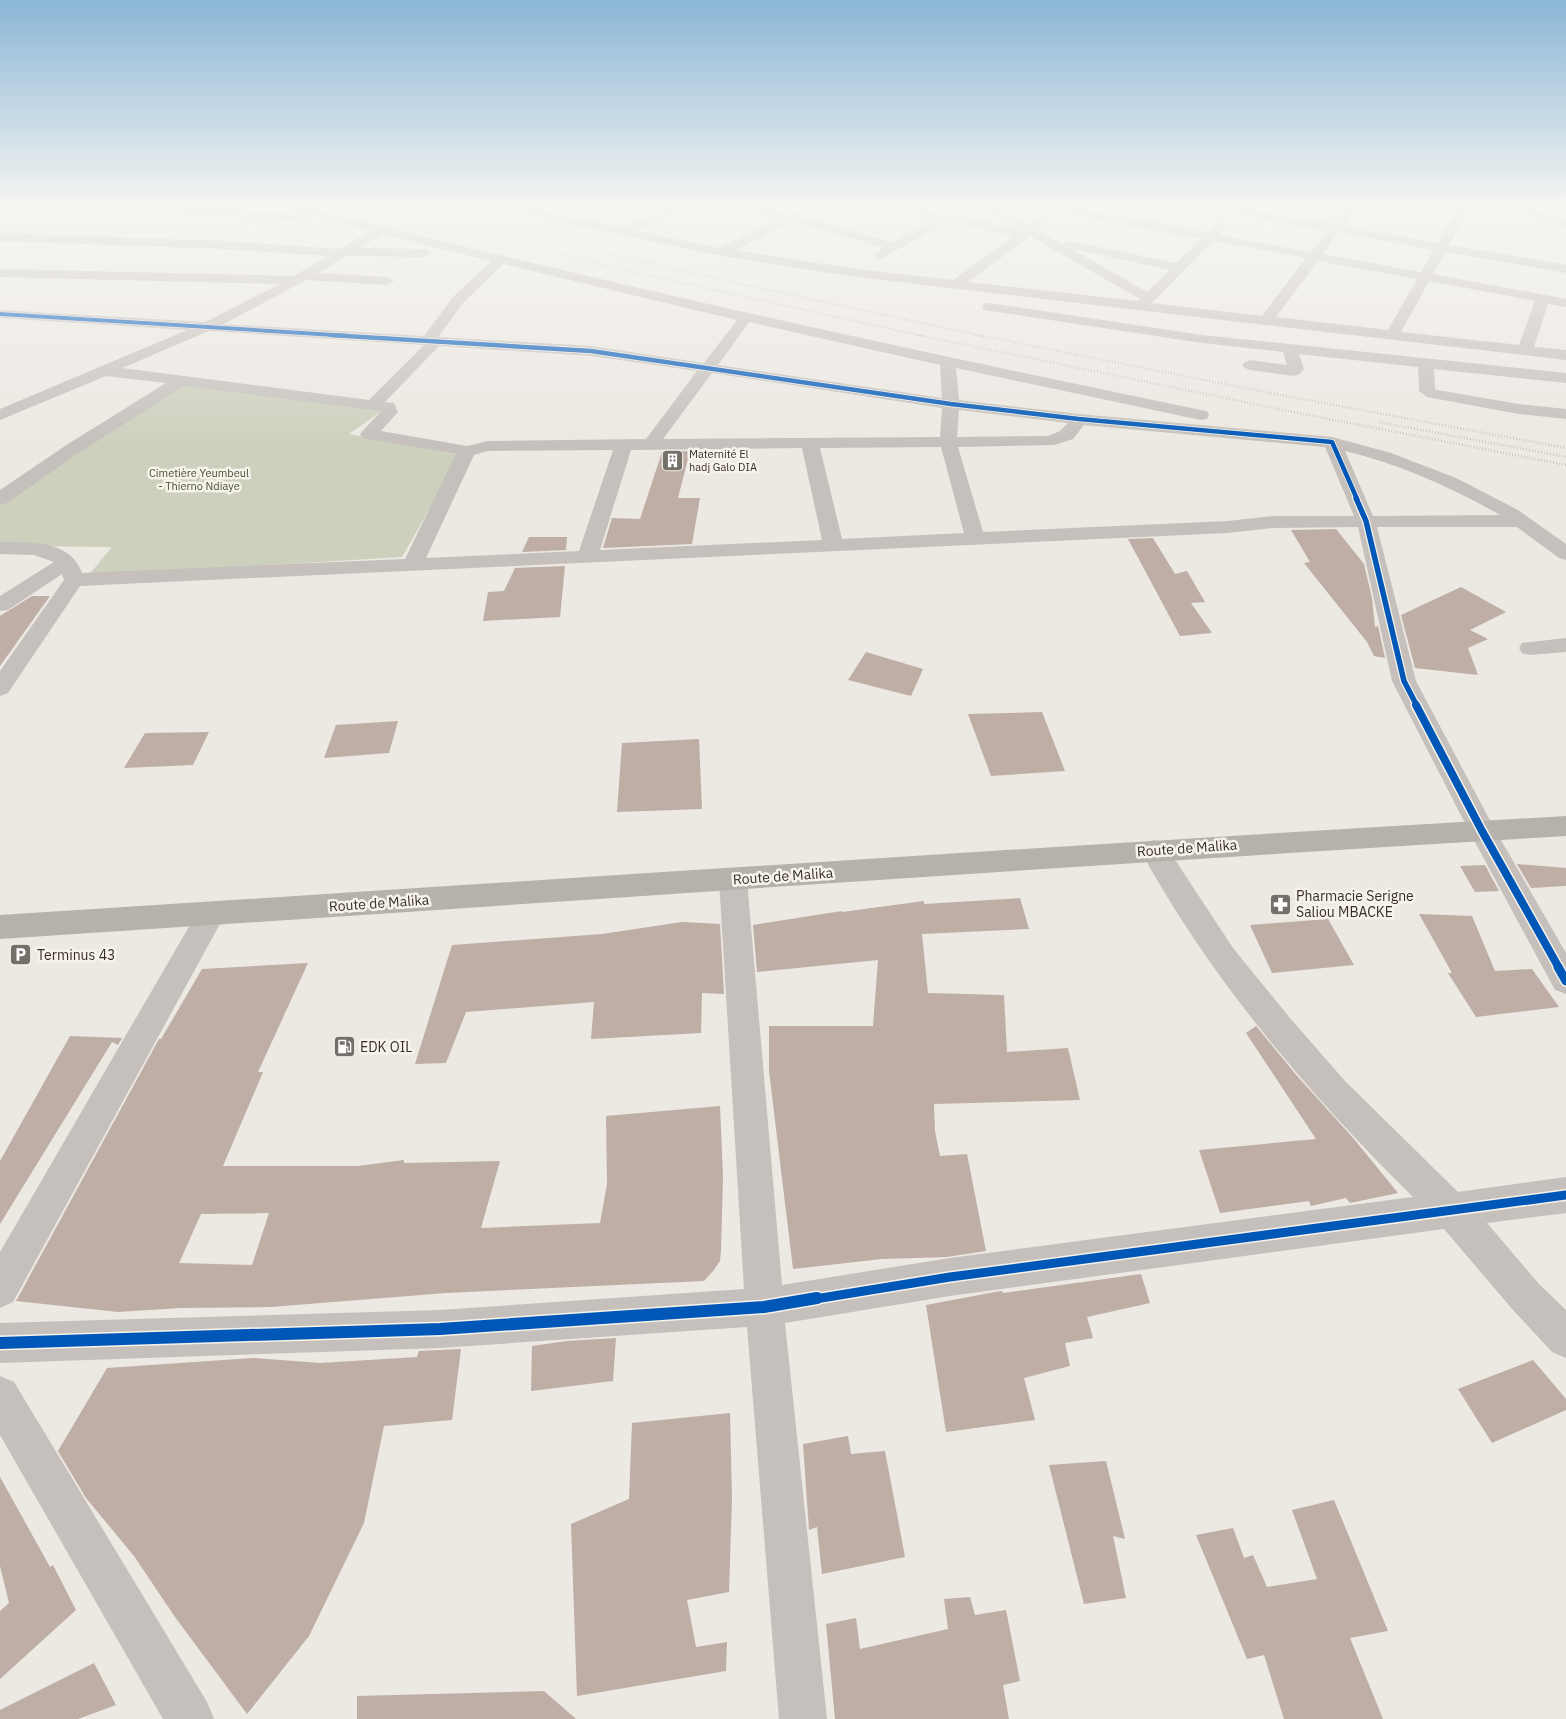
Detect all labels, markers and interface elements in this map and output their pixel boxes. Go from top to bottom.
place label: Maternité El hadj Galo DIA [689,447,757,474]
building icon: Maternité El hadj Galo DIA [661,448,685,472]
park label: Cimetière Yeumbeul - Thierno Ndiaye [149,466,249,493]
street label: Route de Malika [1136,835,1238,860]
street label: Route de Malika [732,863,834,888]
place label: Pharmacie Serigne Saliou MBACKE [1296,887,1414,921]
street label: Route de Malika [328,890,430,915]
pharmacy icon: Pharmacie Serigne Saliou MBACKE [1268,892,1292,916]
parking icon: Terminus 43 [9,943,33,967]
place label: Terminus 43 [37,946,115,964]
fuel station icon: EDK OIL [332,1035,356,1059]
place label: EDK OIL [360,1038,412,1056]

